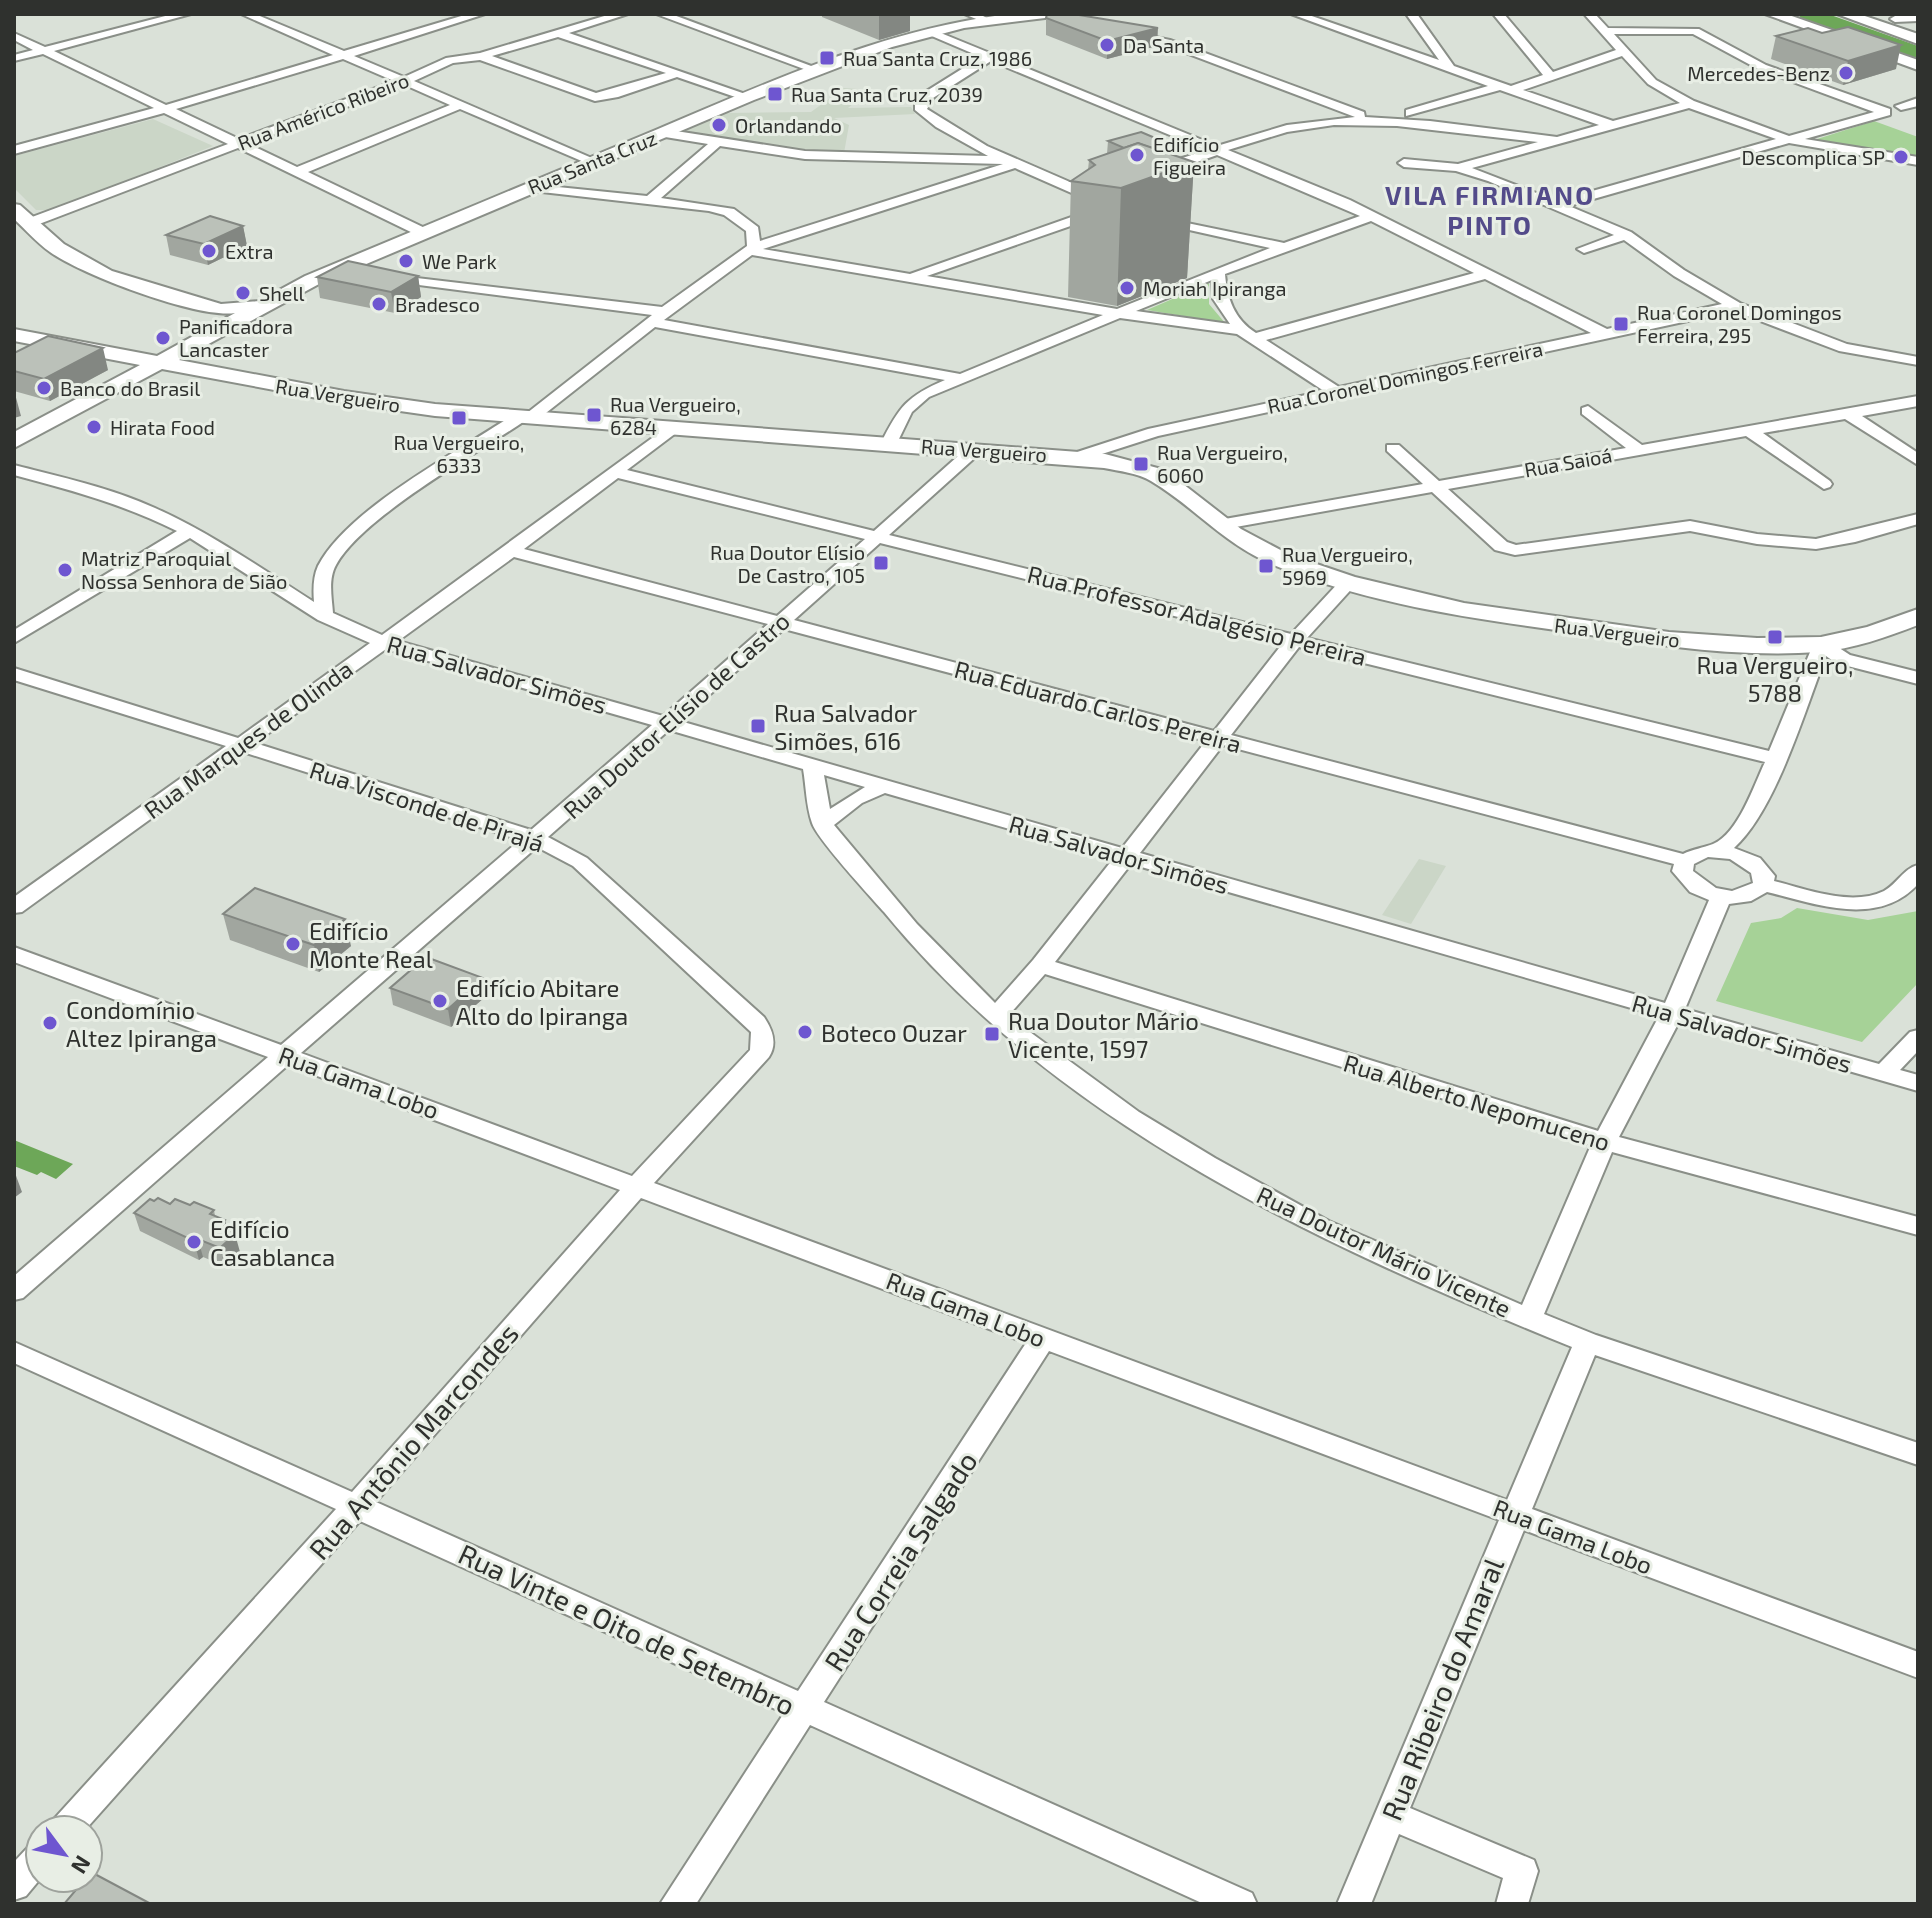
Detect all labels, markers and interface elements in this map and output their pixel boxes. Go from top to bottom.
place label: Da Santa [1123,33,1204,57]
marker: Da Santa [1098,36,1116,54]
place label: Rua Santa Cruz, 1986 [843,46,1032,70]
marker: Rua Santa Cruz, 1986 [818,49,836,67]
place label: Mercedes-Benz [1687,61,1830,85]
marker: Mercedes-Benz [1837,64,1855,82]
street label: Rua Américo Ribeiro [234,67,412,155]
place label: Rua Santa Cruz, 2039 [791,82,983,106]
marker: Rua Santa Cruz, 2039 [766,85,784,103]
place label: Orlandando [735,113,842,137]
marker: Orlandando [710,116,728,134]
street label: Rua Santa Cruz [524,125,660,199]
place label: Edifício Figueira [1153,132,1226,179]
place label: Descomplica SP [1742,145,1885,169]
marker: Edifício Figueira [1128,146,1146,164]
marker: Descomplica SP [1892,148,1910,166]
district label: VILA FIRMIANO PINTO [1385,179,1595,240]
place label: Extra [225,239,273,263]
marker: Extra [200,242,218,260]
place label: We Park [422,249,497,273]
marker: We Park [397,252,415,270]
place label: Moriah Ipiranga [1143,276,1286,300]
marker: Moriah Ipiranga [1118,279,1136,297]
place label: Shell [259,281,305,305]
marker: Shell [234,284,252,302]
place label: Bradesco [395,292,480,316]
marker: Bradesco [370,295,388,313]
place label: Rua Coronel Domingos Ferreira, 295 [1637,300,1842,347]
place label: Panificadora Lancaster [179,314,293,361]
marker: Rua Coronel Domingos Ferreira, 295 [1612,315,1630,333]
marker: Panificadora Lancaster [154,329,172,347]
street label: Rua Coronel Domingos Ferreira [1265,336,1545,418]
street label: Rua Vergueiro [274,373,402,417]
place label: Banco do Brasil [60,376,200,400]
marker: Banco do Brasil [35,379,53,397]
place label: Rua Vergueiro, 6284 [610,392,741,439]
marker: Rua Vergueiro, 6284 [585,406,603,424]
marker: Rua Vergueiro, 6333 [450,409,468,427]
place label: Hirata Food [110,415,215,439]
marker: Hirata Food [85,418,103,436]
place label: Rua Vergueiro, 6333 [394,430,524,477]
street label: Rua Vergueiro [920,434,1048,466]
place label: Rua Vergueiro, 6060 [1157,440,1288,487]
street label: Rua Saioá [1522,442,1614,482]
marker: Rua Vergueiro, 6060 [1132,455,1150,473]
place label: Rua Doutor Elísio De Castro, 105 [710,540,865,587]
place label: Rua Vergueiro, 5969 [1282,542,1413,589]
place label: Matriz Paroquial Nossa Senhora de Sião [81,546,287,593]
marker: Rua Doutor Elísio De Castro, 105 [872,554,890,572]
marker: Rua Vergueiro, 5969 [1257,557,1275,575]
street label: Rua Professor Adalgésio Pereira [1025,559,1369,671]
marker: Matriz Paroquial Nossa Senhora de Sião [56,561,74,579]
street label: Rua Doutor Elísio de Castro [557,606,795,824]
street label: Rua Vergueiro [1553,612,1681,652]
marker: Rua Vergueiro, 5788 [1766,628,1784,646]
street label: Rua Salvador Simões [384,629,610,719]
place label: Rua Vergueiro, 5788 [1697,650,1853,707]
street label: Rua Marques de Olinda [138,654,358,824]
street label: Rua Eduardo Carlos Pereira [951,654,1245,758]
place label: Rua Salvador Simões, 616 [774,698,917,755]
marker: Rua Salvador Simões, 616 [749,717,767,735]
street label: Rua Visconde de Pirajá [306,754,548,858]
street label: Rua Salvador Simões [1006,809,1232,899]
place label: Edifício Monte Real [309,916,433,973]
marker: Edifício Monte Real [284,935,302,953]
place label: Edifício Abitare Alto do Ipiranga [456,973,628,1030]
street label: Rua Salvador Simões [1629,988,1855,1078]
marker: Edifício Abitare Alto do Ipiranga [431,992,449,1010]
place label: Condomínio Altez Ipiranga [66,995,217,1052]
place label: Rua Doutor Mário Vicente, 1597 [1008,1006,1199,1063]
marker: Condomínio Altez Ipiranga [41,1014,59,1032]
place label: Boteco Ouzar [821,1018,967,1047]
marker: Boteco Ouzar [796,1023,814,1041]
marker: Rua Doutor Mário Vicente, 1597 [983,1025,1001,1043]
street label: Rua Gama Lobo [275,1040,443,1124]
street label: Rua Alberto Nepomuceno [1340,1048,1614,1156]
street label: Rua Doutor Mário Vicente [1252,1179,1516,1323]
place label: Edifício Casablanca [210,1214,335,1271]
marker: Edifício Casablanca [185,1233,203,1251]
street label: Rua Gama Lobo [882,1265,1050,1353]
street label: Rua Antônio Marcondes [301,1316,525,1566]
street label: Rua Correia Salgado [816,1445,984,1677]
street label: Rua Gama Lobo [1489,1492,1657,1580]
street label: Rua Vinte e Oito de Setembro [453,1536,801,1722]
street label: Rua Ribeiro do Amaral [1374,1552,1510,1825]
north arrow [24,1814,104,1894]
text: N [67,1852,97,1879]

